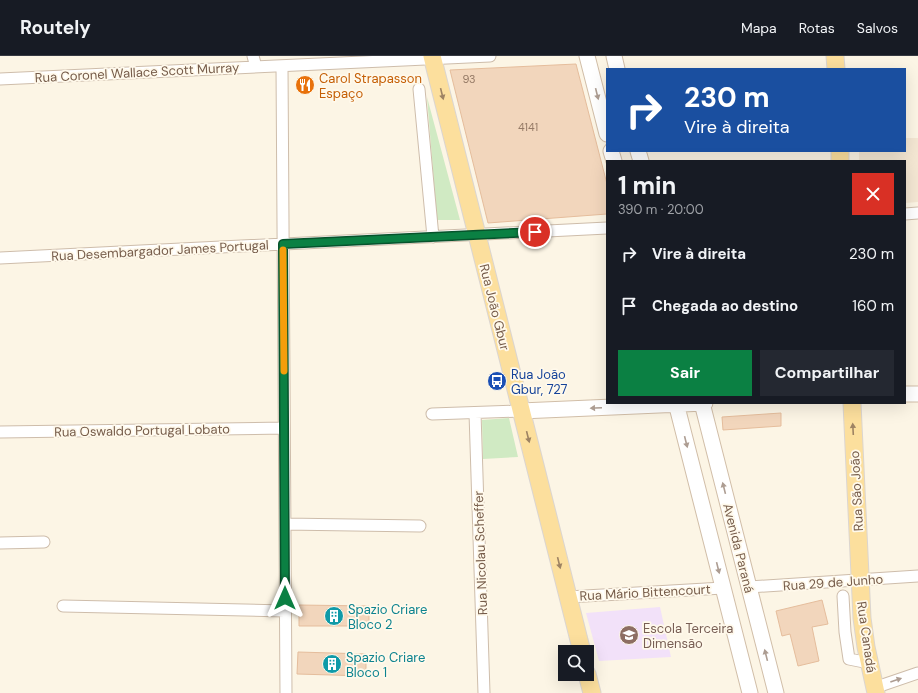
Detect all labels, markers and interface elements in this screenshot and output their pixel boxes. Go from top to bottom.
text: Routely [20,15,91,40]
text: Mapa [741,19,777,37]
text: Rotas [799,19,835,37]
text: Salvos [857,19,898,37]
street label: Rua Coronel Wallace Scott Murray [34,59,240,86]
place label: Carol Strapasson Espaço [319,70,422,102]
house number: 93 [462,72,476,86]
restaurant icon: Carol Strapasson Espaço [294,74,316,96]
text: 230 m [684,79,770,116]
icon: right [618,84,670,136]
one-way arrow [439,88,445,100]
one-way arrow [594,88,600,100]
text: Vire à direita [684,115,790,139]
house number: 4141 [518,120,538,134]
text: 1 min [618,170,676,201]
button: close [852,173,894,215]
text: 390 m · 20:00 [618,201,704,218]
pin [518,215,552,249]
icon: arrive [524,221,546,243]
street label: Rua Desembargador James Portugal [51,236,269,265]
icon: right [618,243,640,265]
text: Vire à direita [652,244,746,264]
text: 230 m [849,244,894,264]
street label: Rua João Gbur [476,262,514,352]
icon: arrive [618,295,640,317]
text: Chegada ao destino [652,296,798,316]
text: 160 m [852,296,894,316]
button: Sair [618,350,752,396]
button: Compartilhar [760,350,894,396]
place label: Rua João Gbur, 727 [511,366,568,398]
bus stop icon: Rua João Gbur, 727 [486,370,508,392]
one-way arrow [590,404,602,411]
street label: Rua Oswaldo Portugal Lobato [54,420,230,441]
one-way arrow [850,422,856,435]
one-way arrow [525,431,531,443]
one-way arrow [683,436,689,448]
street label: Rua São João [846,450,867,532]
one-way arrow [720,482,726,495]
street label: Rua Nicolau Scheffer [470,490,491,615]
street label: Avenida Paraná [719,501,758,595]
one-way arrow [557,557,563,570]
one-way arrow [715,562,721,574]
street label: Rua 29 de Junho [782,571,884,594]
position arrow [264,577,306,619]
street label: Rua Mário Bittencourt [579,581,711,604]
street label: Rua Canadá [853,600,880,674]
place label: Spazio Criare Bloco 2 [348,601,427,633]
building icon: Spazio Criare Bloco 2 [323,605,345,627]
place label: Escola Terceira Dimensão [643,620,733,652]
school or university icon: Escola Terceira Dimensão [618,624,640,646]
map controls [558,645,594,681]
button: search [558,645,594,681]
place label: Spazio Criare Bloco 1 [346,649,425,681]
one-way arrow [763,649,769,661]
building icon: Spazio Criare Bloco 1 [321,653,343,675]
one-way arrow [891,677,903,683]

